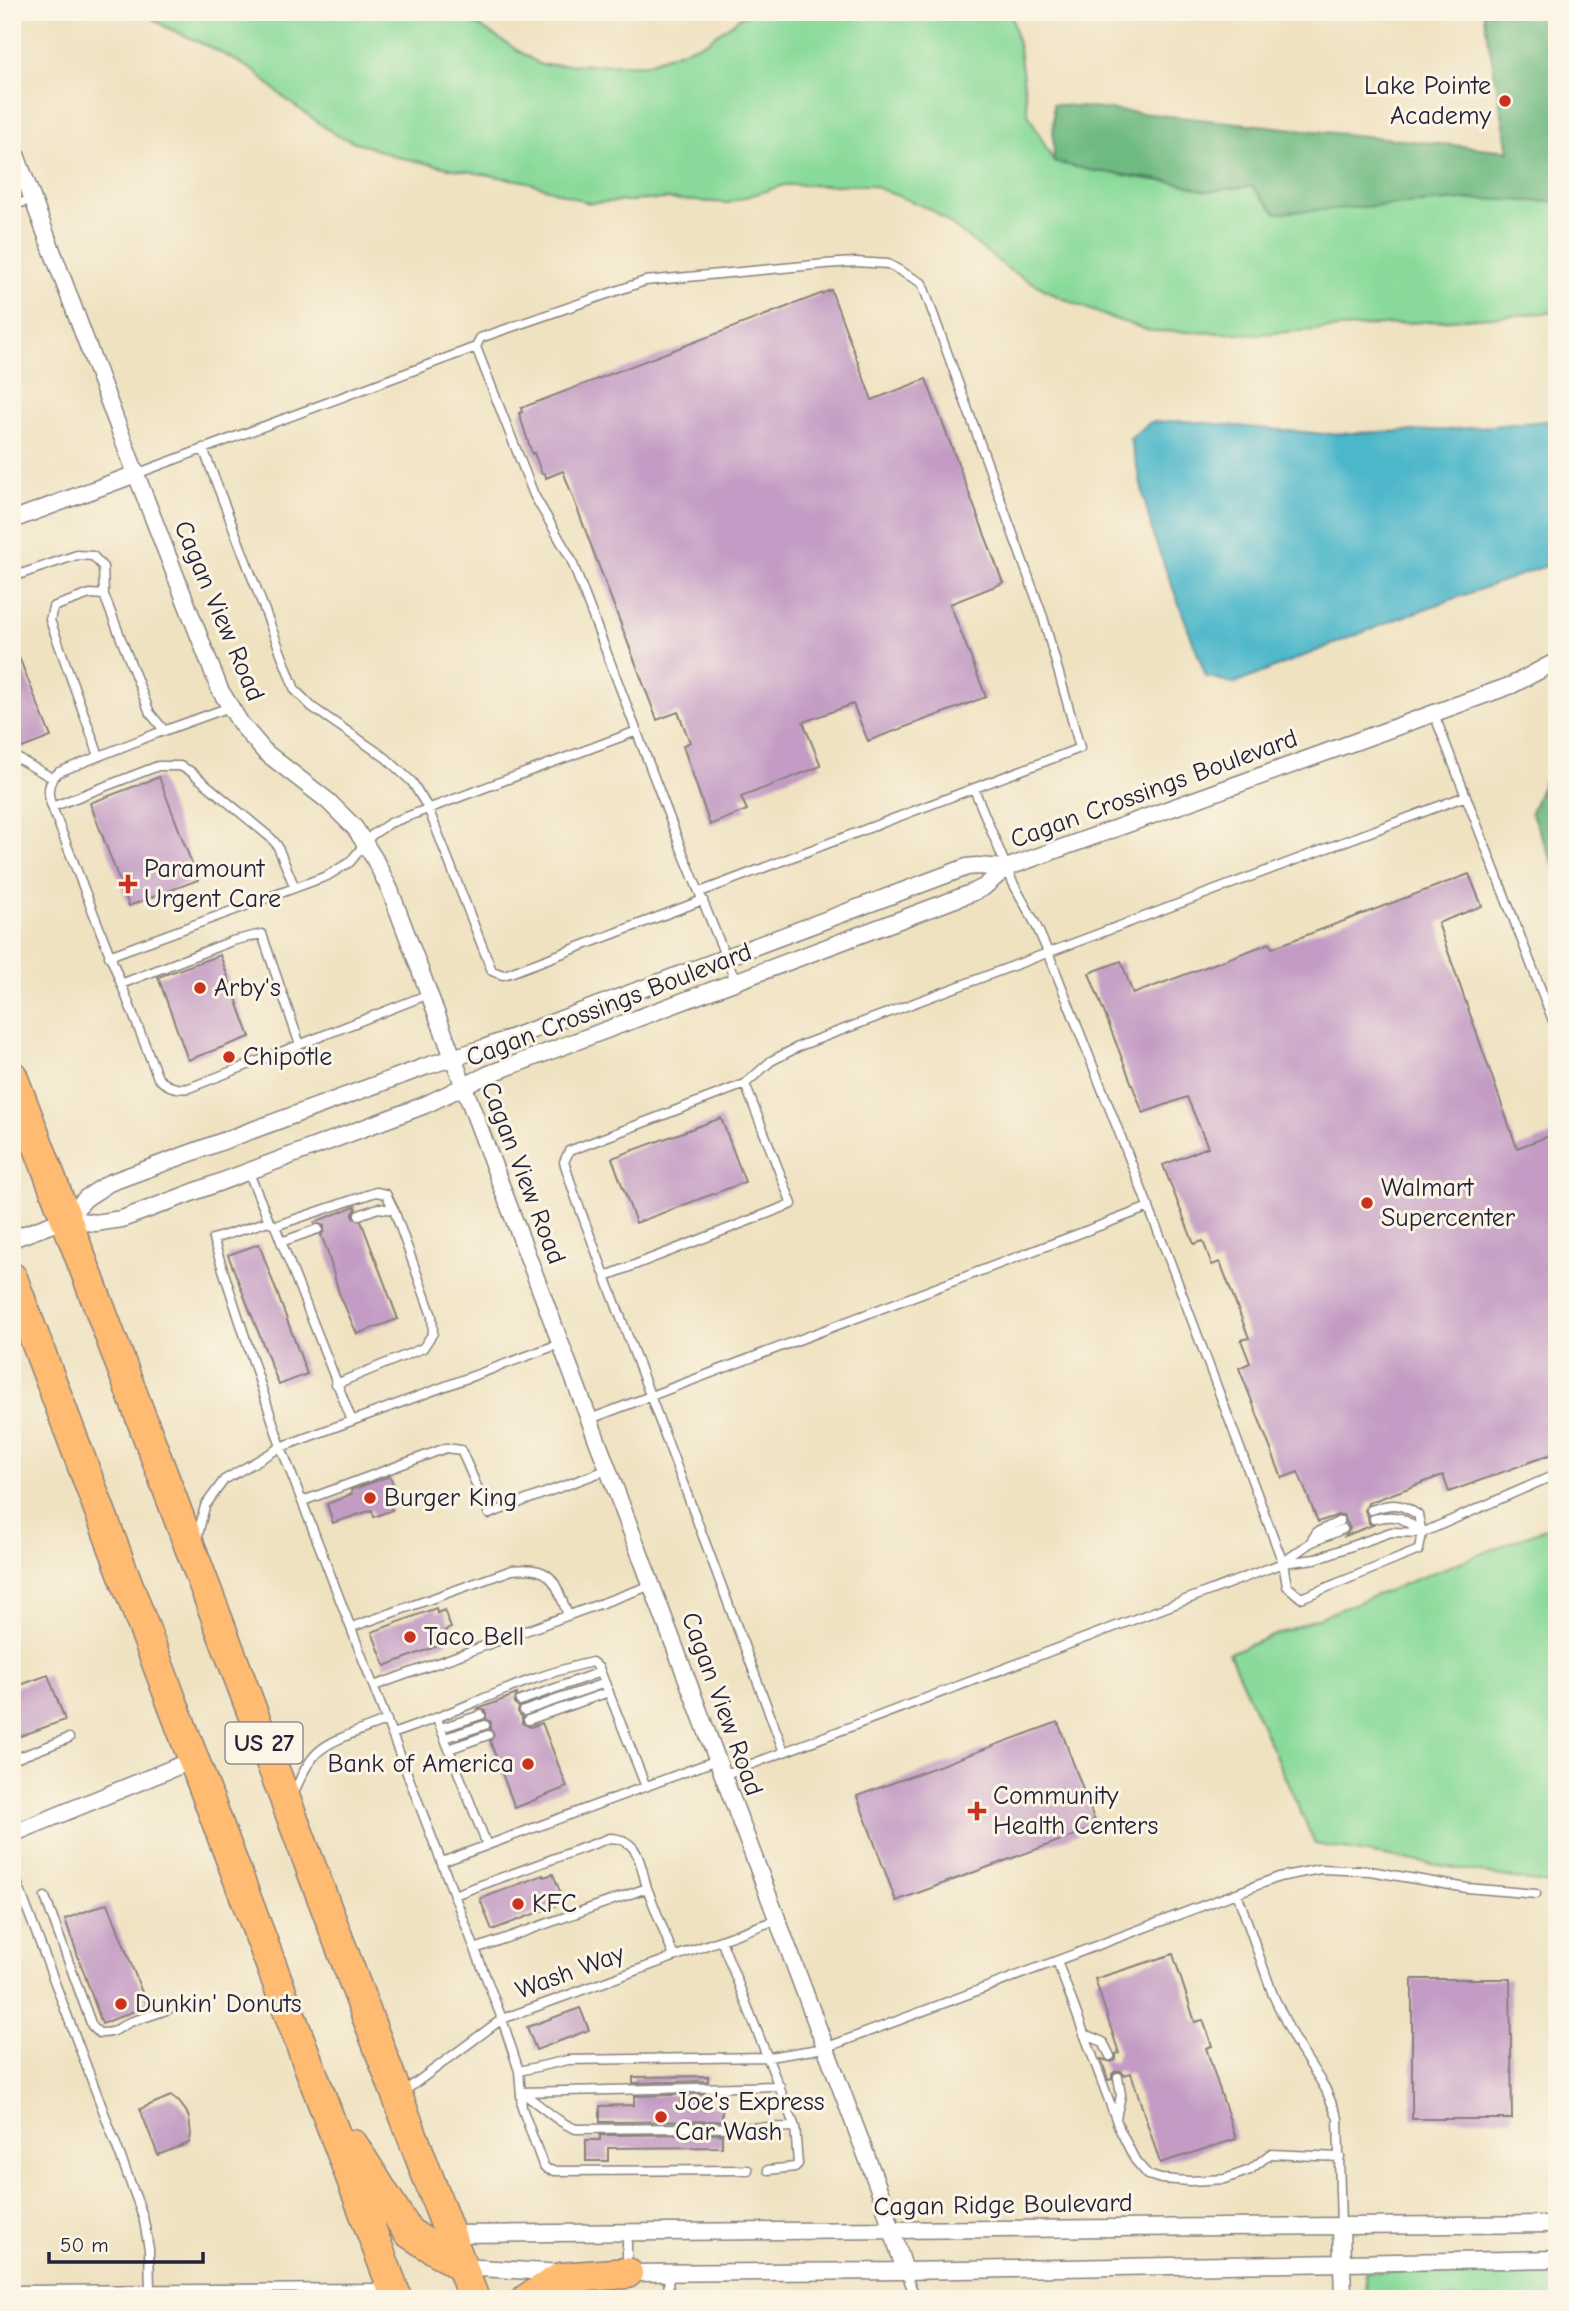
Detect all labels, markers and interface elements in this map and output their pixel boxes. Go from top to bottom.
place label: Lake Pointe Academy [1364,71,1491,131]
marker: Lake Pointe Academy [1497,93,1513,109]
street label: Cagan View Road [168,516,270,706]
street label: Cagan Crossings Boulevard [1006,723,1302,855]
place label: Paramount Urgent Care [144,854,281,914]
marker: Paramount Urgent Care [118,874,138,894]
street label: Cagan Crossings Boulevard [462,937,756,1073]
place label: Arby's [214,973,281,1003]
marker: Arby's [192,980,208,996]
place label: Chipotle [243,1042,332,1072]
marker: Chipotle [221,1049,237,1065]
street label: Cagan View Road [474,1078,572,1268]
place label: Walmart Supercenter [1381,1173,1516,1233]
marker: Walmart Supercenter [1359,1195,1375,1211]
place label: Burger King [384,1483,517,1513]
marker: Burger King [362,1490,378,1506]
street label: Cagan View Road [675,1608,769,1800]
place label: Taco Bell [424,1622,524,1652]
marker: Taco Bell [402,1629,418,1645]
road number: US 27 [226,1722,302,1764]
place label: Bank of America [327,1749,514,1779]
marker: Bank of America [520,1756,536,1772]
place label: Community Health Centers [993,1781,1158,1841]
marker: Community Health Centers [967,1801,987,1821]
place label: KFC [532,1889,577,1919]
marker: KFC [510,1896,526,1912]
street label: Wash Way [512,1938,629,2005]
place label: Dunkin' Donuts [135,1989,302,2019]
marker: Dunkin' Donuts [113,1996,129,2012]
place label: Joe's Express Car Wash [675,2087,825,2147]
marker: Joe's Express Car Wash [653,2109,669,2125]
street label: Cagan Ridge Boulevard [873,2188,1133,2222]
scale bar [49,2220,203,2264]
text: 50 m [60,2233,109,2257]

